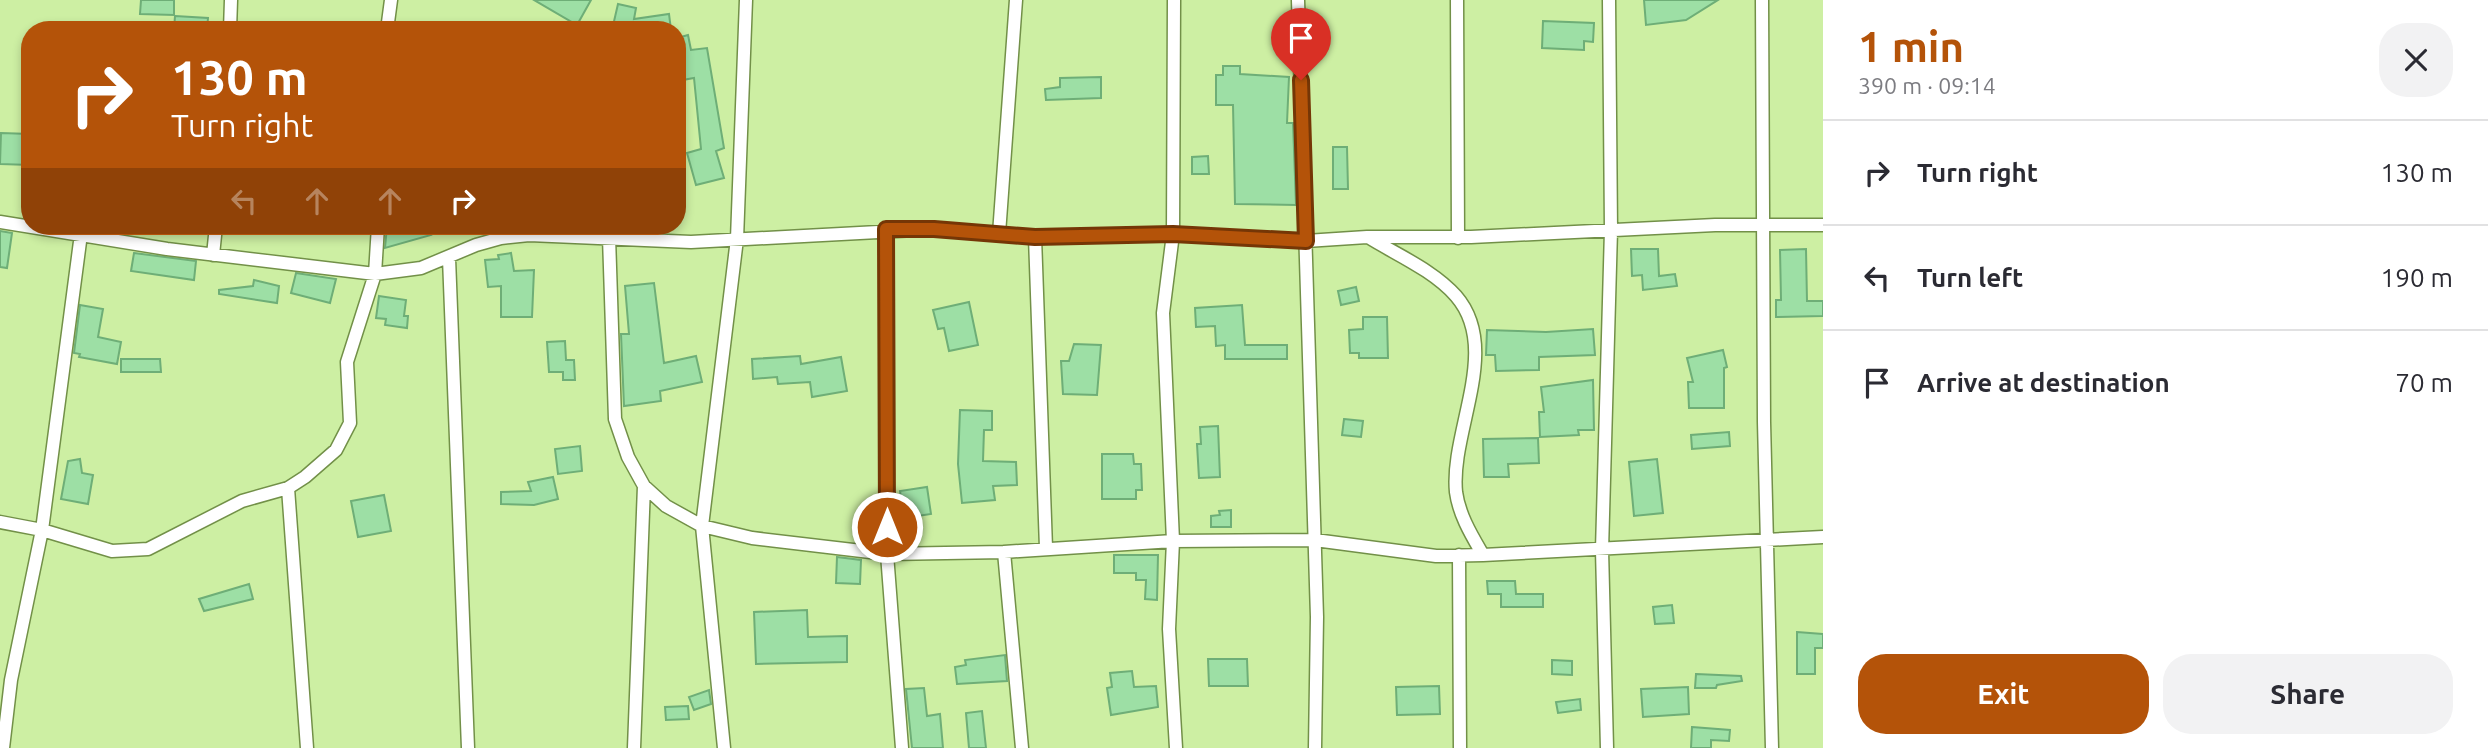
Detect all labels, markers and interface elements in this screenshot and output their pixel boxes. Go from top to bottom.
pin [1271,8,1331,80]
icon: arrive [1282,19,1320,57]
text: 1 min [1858,23,1964,70]
button: close [2379,23,2453,97]
icon: right [56,49,147,140]
text: 130 m [171,49,308,104]
text: 390 m · 09:14 [1858,73,1996,98]
text: Turn right [171,107,313,143]
icon: right [1858,154,1896,192]
text: Turn right [1917,158,2038,187]
text: 130 m [2381,158,2453,187]
icon: left [225,182,263,220]
icon: ahead [298,182,336,220]
icon: ahead [371,182,409,220]
icon: right [444,182,482,220]
icon: left [1858,259,1896,297]
text: Turn left [1917,263,2023,292]
text: 190 m [2381,263,2453,292]
icon: arrive [1858,364,1896,402]
text: Arrive at destination [1917,368,2170,397]
text: 70 m [2395,368,2453,397]
position arrow [850,490,924,564]
button: Exit [1858,654,2149,734]
button: Share [2163,654,2453,734]

